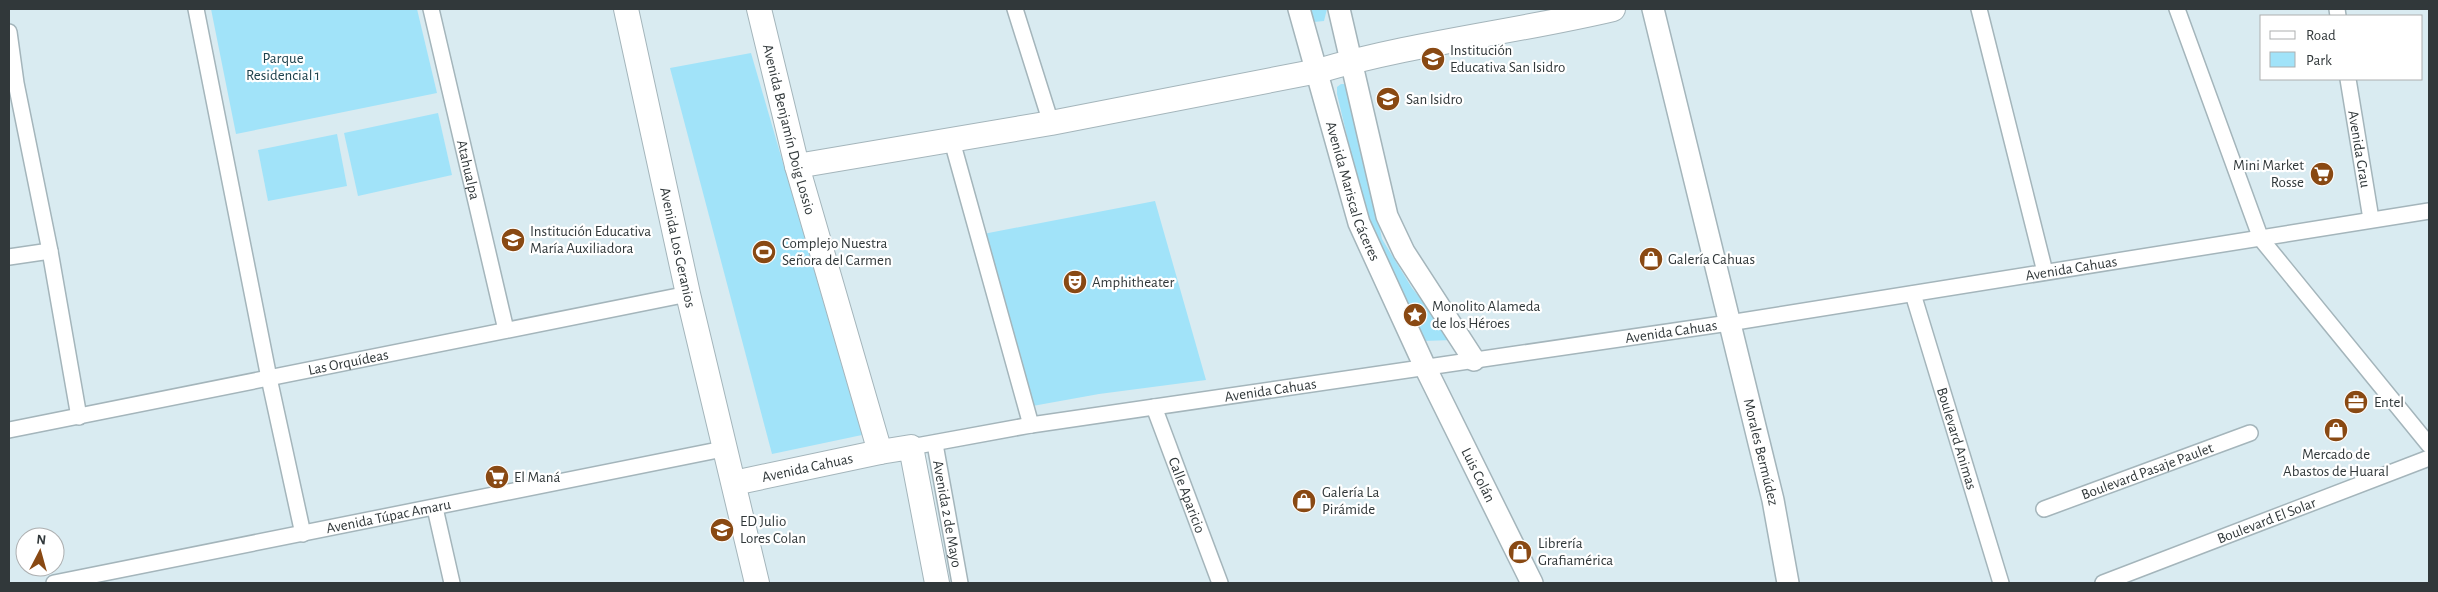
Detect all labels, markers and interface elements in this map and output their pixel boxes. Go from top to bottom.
legend [2260,15,2423,80]
text: Road [2306,28,2336,43]
street label: Avenida Benjamín Doig Lossio [760,43,818,216]
place label: Institución Educativa San Isidro [1450,43,1565,75]
school or university icon: Institución Educativa San Isidro [1420,46,1446,72]
park label: Parque Residencial 1 [246,51,320,83]
text: Park [2306,53,2332,68]
school or university icon: San Isidro [1375,86,1401,112]
place label: San Isidro [1406,92,1463,107]
street label: Avenida Grau [2345,109,2373,189]
street label: Avenida Mariscal Cáceres [1323,120,1382,263]
street label: Atahualpa [454,138,482,201]
place label: Mini Market Rosse [2233,158,2304,190]
supermarket icon: Mini Market Rosse [2309,161,2335,187]
street label: Avenida Los Geranios [657,186,698,309]
place label: Institución Educativa María Auxiliadora [530,224,651,256]
school or university icon: Institución Educativa María Auxiliadora [500,227,526,253]
place label: Complejo Nuestra Señora del Carmen [782,236,892,268]
sports icon: Complejo Nuestra Señora del Carmen [751,239,777,265]
shop icon: Galería Cahuas [1638,246,1664,272]
place label: Galería Cahuas [1668,252,1755,267]
street label: Avenida Cahuas [2024,254,2118,283]
theatre icon: Amphitheater [1062,269,1088,295]
place label: Amphitheater [1092,275,1175,290]
place label: Monolito Alameda de los Héroes [1432,299,1540,331]
place icon: Monolito Alameda de los Héroes [1402,302,1428,328]
street label: Avenida Cahuas [1624,318,1718,346]
street label: Las Orquídeas [307,347,390,378]
street label: Avenida Cahuas [1224,376,1318,405]
street label: Boulevard Animas [1934,386,1979,491]
office icon: Entel [2343,389,2369,415]
place label: Entel [2374,395,2404,410]
street label: Morales Bermúdez [1741,397,1781,507]
shop icon: Mercado de Abastos de Huaral [2323,417,2349,443]
street label: Boulevard Pasaje Paulet [2079,440,2215,503]
street label: Luis Colán [1458,445,1498,505]
place label: Mercado de Abastos de Huaral [2283,447,2389,479]
street label: Avenida Cahuas [761,451,854,485]
street label: Calle Aparicio [1166,455,1208,535]
street label: Avenida 2 de Mayo [930,459,964,569]
supermarket icon: El Maná [484,464,510,490]
place label: El Maná [514,470,561,485]
place label: Galería La Pirámide [1322,485,1380,517]
shop icon: Galería La Pirámide [1291,488,1317,514]
street label: Boulevard El Solar [2215,495,2318,547]
street label: Avenida Túpac Amaru [325,497,452,536]
place label: ED Julio Lores Colan [740,514,806,546]
school or university icon: ED Julio Lores Colan [709,517,735,543]
north arrow [15,527,65,577]
text: N [36,533,47,548]
place label: Librería Grafiamérica [1538,536,1613,568]
shop icon: Librería Grafiamérica [1507,539,1533,565]

